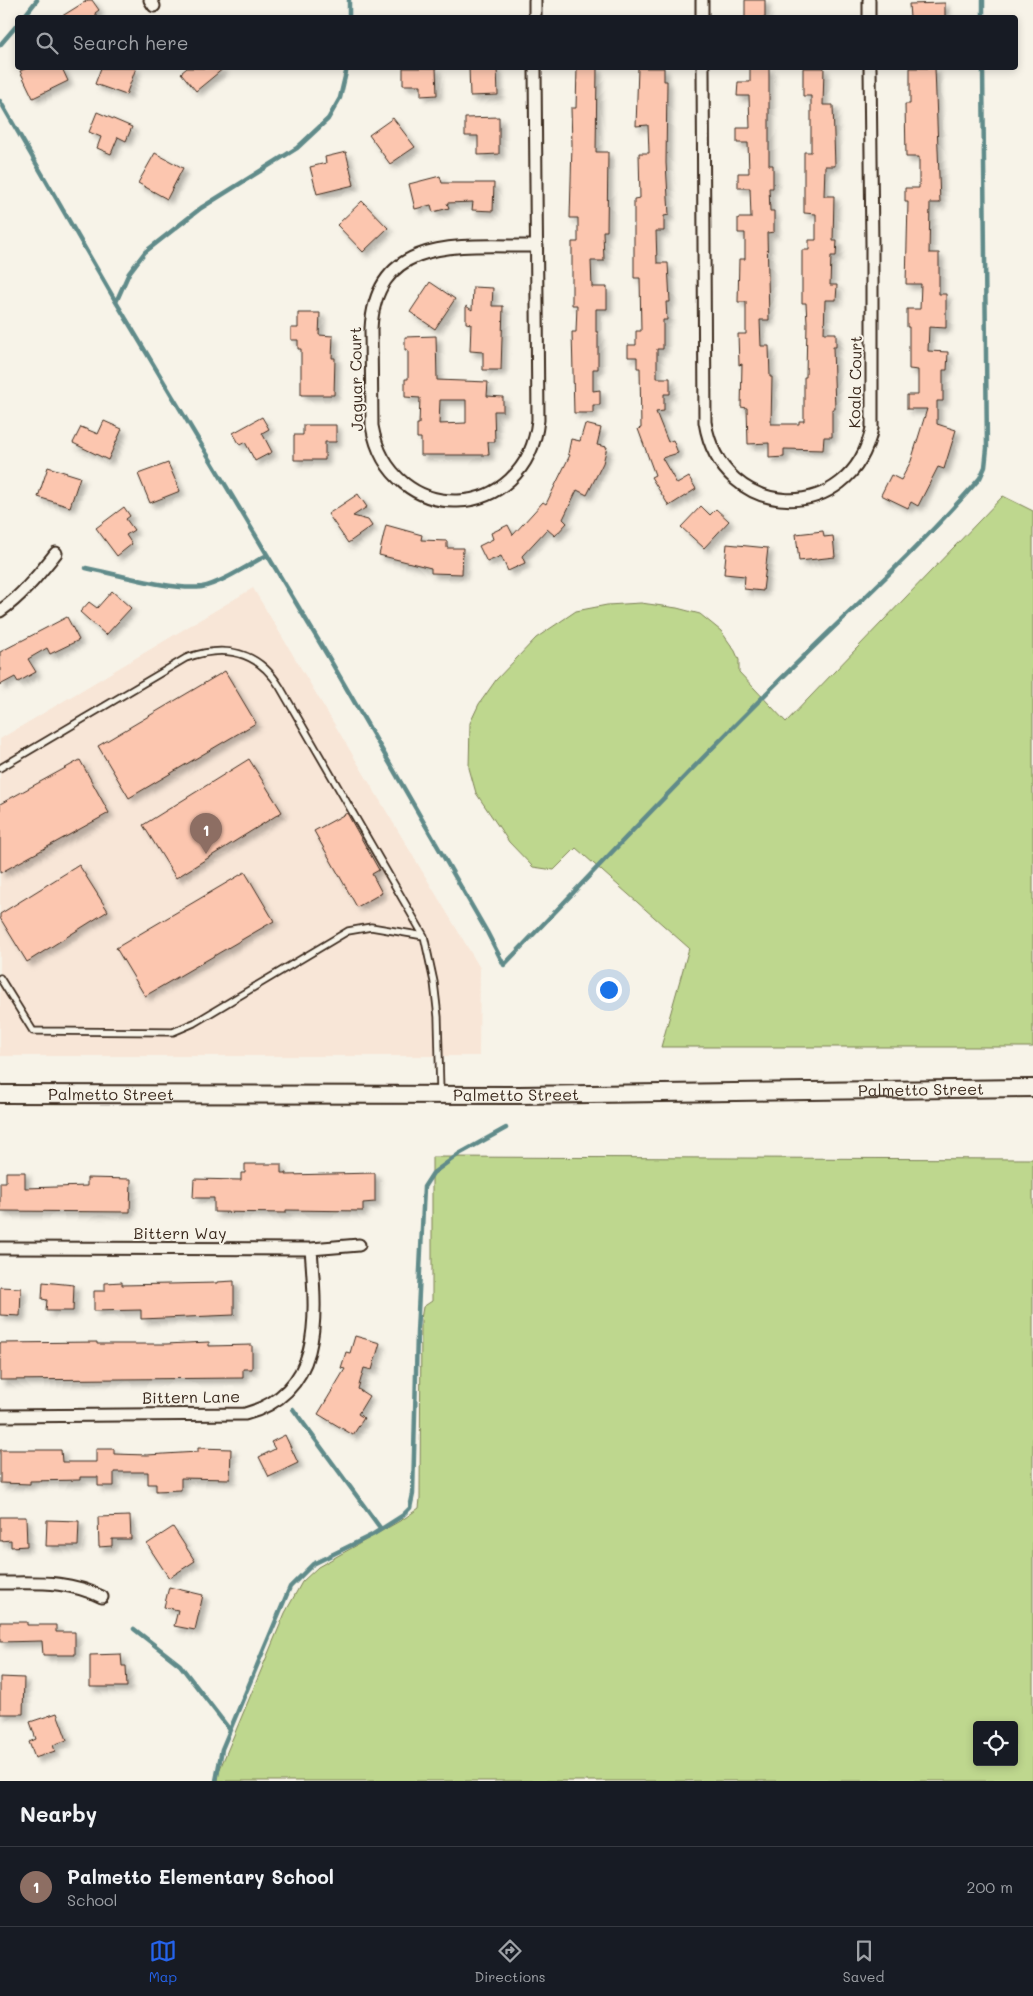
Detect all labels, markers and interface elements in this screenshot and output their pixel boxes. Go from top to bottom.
search box [15,15,1018,70]
icon: search [33,29,61,57]
text: Search here [73,30,189,55]
street label: Jaguar Court [344,327,367,432]
street label: Koala Court [843,335,866,429]
pin: 1 [190,813,222,854]
your location [596,977,622,1003]
street label: Palmetto Street [858,1078,984,1100]
street label: Palmetto Street [48,1083,174,1104]
street label: Palmetto Street [453,1083,579,1105]
street label: Bittern Way [133,1222,227,1243]
street label: Bittern Lane [142,1385,240,1408]
map controls [973,1721,1018,1766]
button: locate [973,1721,1018,1766]
text: Nearby [20,1800,97,1827]
text: Palmetto Elementary School [67,1864,334,1889]
text: 1 [32,1876,40,1897]
text: 200 m [966,1876,1013,1897]
text: School [67,1889,117,1910]
tab: Map [149,1937,177,1986]
tab: Directions [474,1937,546,1986]
tab: Saved [843,1937,884,1986]

